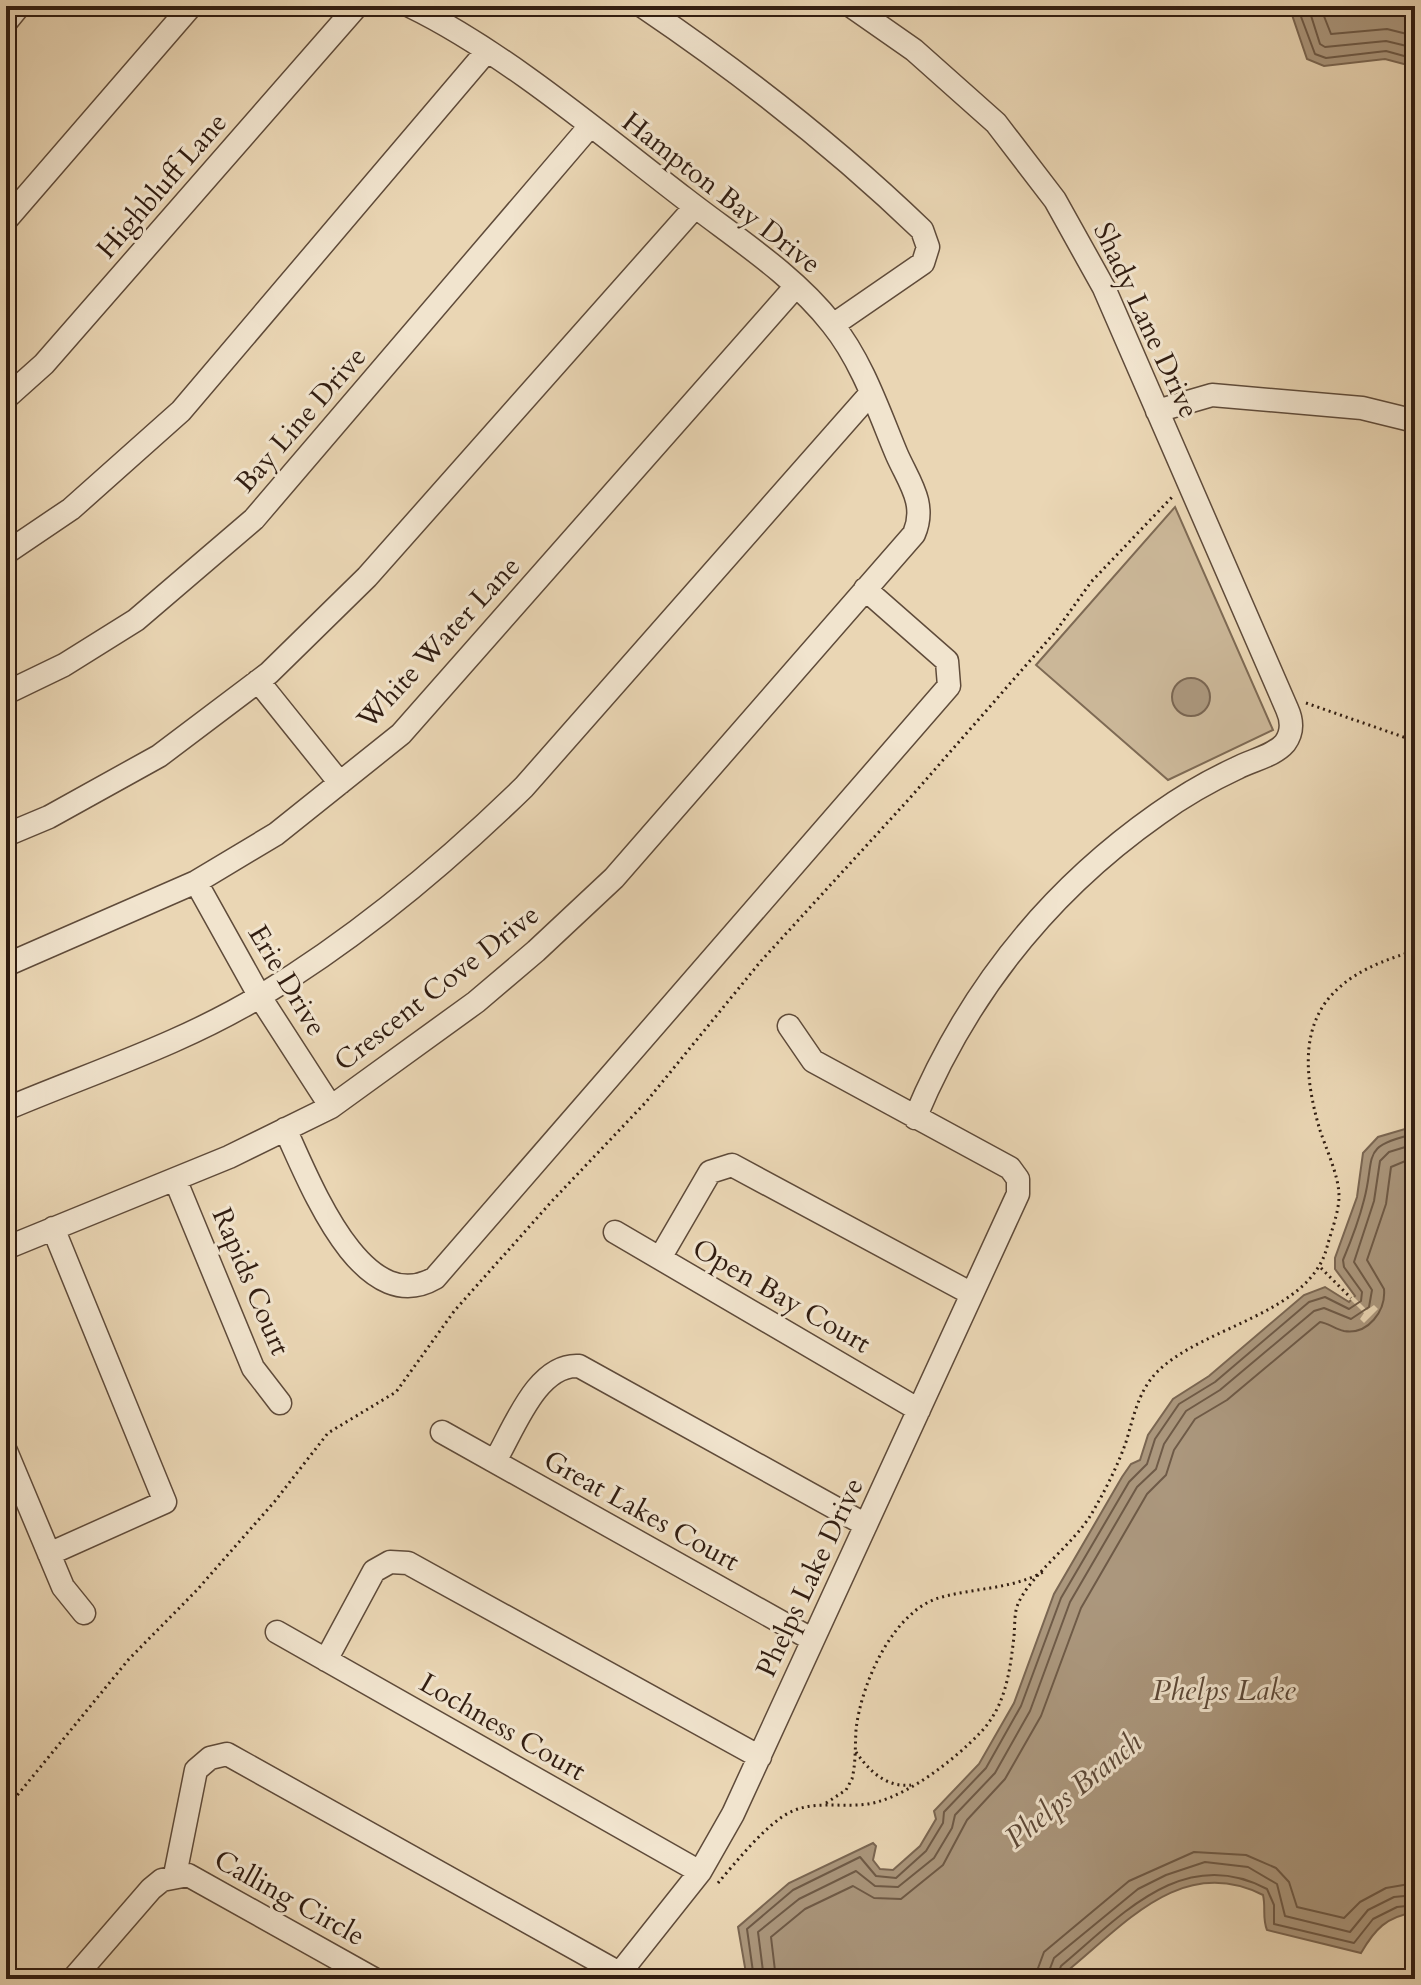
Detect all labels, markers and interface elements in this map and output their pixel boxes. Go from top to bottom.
street label: Hampton Bay Drive [614,103,829,282]
street label: Highbluff Lane [88,105,236,267]
street label: Shady Lane Drive [1084,216,1208,424]
street label: Bay Line Drive [227,338,375,501]
street label: White Water Lane [348,548,529,738]
street label: Crescent Cove Drive [326,896,547,1080]
street label: Erie Drive [239,918,335,1043]
street label: Rapids Court [203,1202,299,1361]
street label: Open Bay Court [686,1229,878,1362]
street label: Great Lakes Court [537,1441,746,1580]
street label: Phelps Lake Drive [747,1472,873,1683]
street label: Lochness Court [412,1664,593,1790]
water label: Phelps Lake [1152,1670,1296,1711]
water label: Phelps Branch [996,1722,1151,1858]
street label: Calling Circle [207,1841,372,1955]

